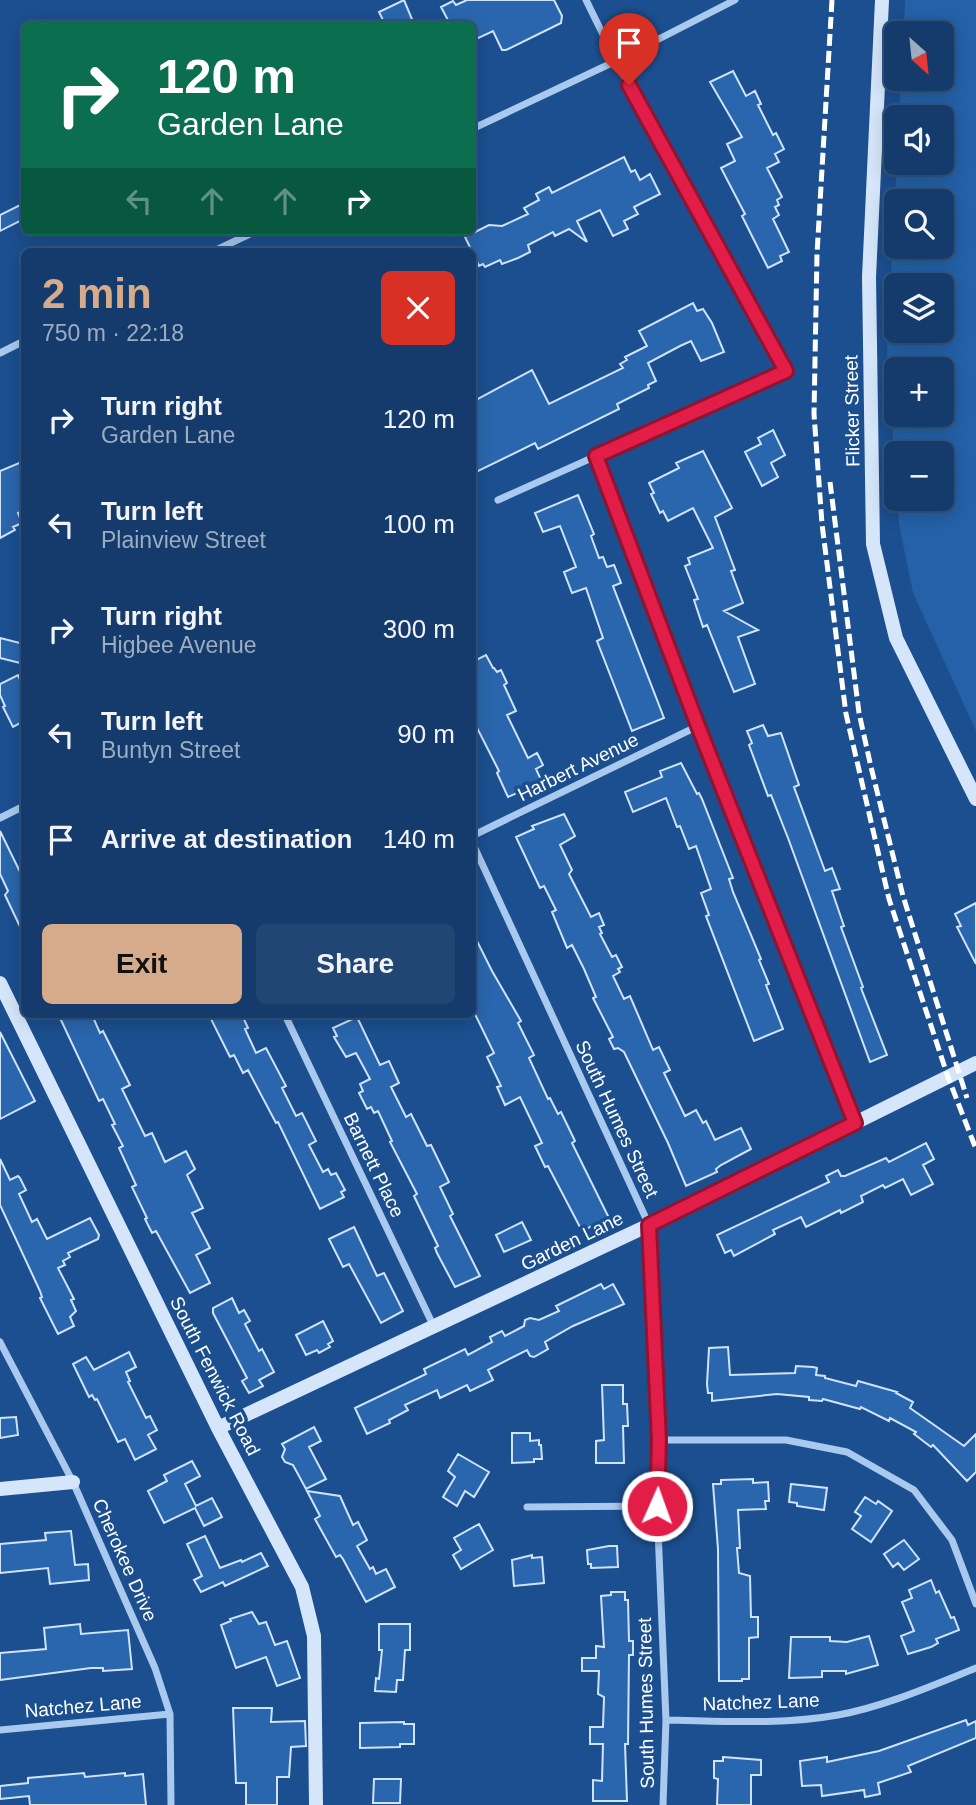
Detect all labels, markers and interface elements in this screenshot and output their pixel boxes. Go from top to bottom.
pin [599,13,659,85]
north arrow [884,21,954,91]
map controls [884,21,954,511]
icon: arrive [610,24,648,62]
icon: right [42,49,133,140]
text: 120 m [157,49,296,103]
button: sound [884,105,954,175]
text: Garden Lane [157,106,344,142]
icon: left [120,182,158,220]
icon: ahead [193,182,231,220]
icon: ahead [266,182,304,220]
icon: right [339,182,377,220]
button: search [884,189,954,259]
text: 2 min [42,270,152,317]
button: close [381,271,455,345]
button: layers [884,273,954,343]
text: 750 m · 22:18 [42,320,184,346]
street label: Flicker Street [841,354,863,467]
button: + [884,357,954,427]
text: Turn right [101,391,222,421]
icon: right [42,401,80,439]
text: 120 m [383,404,455,434]
text: Garden Lane [101,422,235,448]
button: − [884,441,954,511]
text: Turn left [101,496,203,526]
icon: left [42,506,80,544]
text: 100 m [383,509,455,539]
text: Plainview Street [101,527,266,553]
text: Turn right [101,601,222,631]
icon: right [42,611,80,649]
text: 300 m [383,614,455,644]
text: Higbee Avenue [101,632,257,658]
text: Turn left [101,706,203,736]
icon: left [42,716,80,754]
text: 90 m [397,719,455,749]
street label: Harbert Avenue [514,729,642,805]
text: Buntyn Street [101,737,240,763]
icon: arrive [42,821,80,859]
text: Arrive at destination [101,824,352,854]
text: 140 m [383,824,455,854]
button: Exit [42,924,242,1004]
button: Share [256,924,455,1004]
street label: South Humes Street [571,1037,663,1202]
street label: Barnett Place [340,1109,408,1221]
street label: Garden Lane [518,1207,626,1275]
street label: South Fenwick Road [166,1293,264,1459]
position arrow [620,1469,694,1543]
street label: Cherokee Drive [89,1495,161,1625]
street label: South Humes Street [634,1617,658,1789]
street label: Natchez Lane [702,1689,820,1715]
street label: Natchez Lane [24,1690,142,1722]

